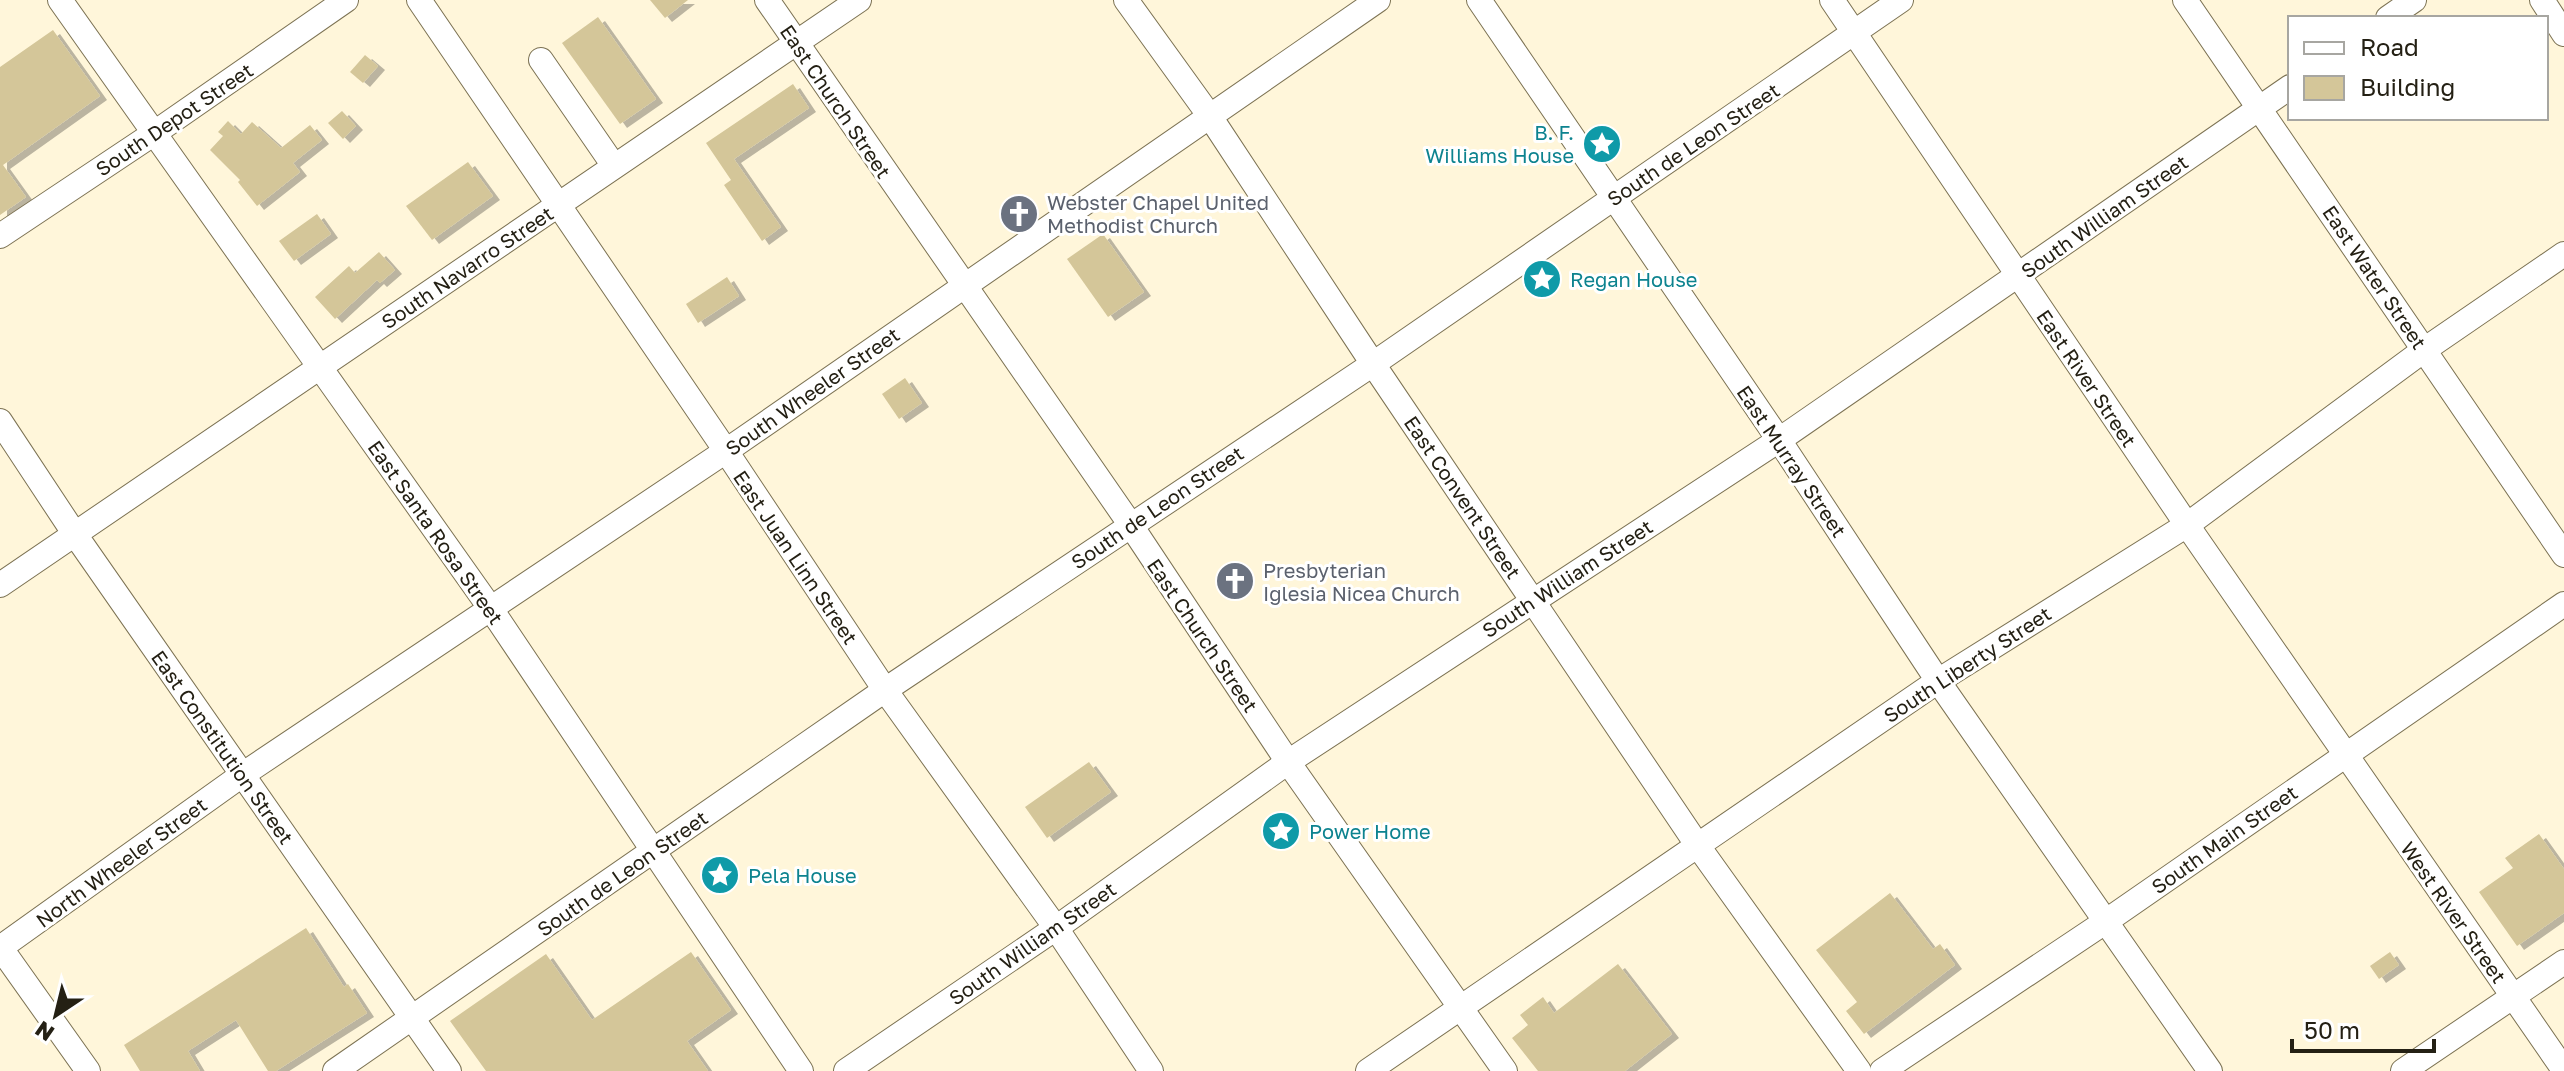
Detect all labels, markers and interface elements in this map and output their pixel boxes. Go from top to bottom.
legend [2288,16,2548,120]
street label: East Church Street [776,20,896,182]
text: Road [2360,32,2419,61]
street label: South Depot Street [91,58,257,180]
text: Building [2360,72,2455,101]
street label: South de Leon Street [1602,77,1784,211]
place label: B. F. Williams House [1425,120,1574,167]
place icon: B. F. Williams House [1581,123,1623,165]
street label: South William Street [2016,149,2192,283]
place label: Webster Chapel United Methodist Church [1047,190,1269,237]
church icon: Webster Chapel United Methodist Church [998,193,1040,235]
street label: South Navarro Street [377,201,557,333]
street label: East Water Street [2318,201,2432,353]
place icon: Regan House [1521,258,1563,300]
place label: Regan House [1570,267,1697,291]
street label: East River Street [2032,305,2142,451]
street label: South Wheeler Street [720,322,904,460]
street label: East Murray Street [1732,381,1852,541]
street label: East Convent Street [1400,411,1526,583]
street label: East Santa Rosa Street [363,435,509,629]
street label: South de Leon Street [1066,440,1248,574]
street label: East Juan Linn Street [729,466,863,648]
street label: South William Street [1477,514,1657,642]
street label: East Church Street [1143,554,1263,716]
place label: Presbyterian Iglesia Nicea Church [1263,558,1460,605]
church icon: Presbyterian Iglesia Nicea Church [1214,560,1256,602]
street label: South Liberty Street [1879,601,2055,727]
street label: East Constitution Street [147,646,299,848]
street label: South Main Street [2146,780,2302,898]
street label: North Wheeler Street [31,792,211,932]
street label: South de Leon Street [532,805,712,941]
place icon: Power Home [1260,810,1302,852]
place label: Power Home [1309,819,1431,843]
street label: West River Street [2396,837,2512,987]
place icon: Pela House [699,854,741,896]
place label: Pela House [748,863,857,887]
street label: South William Street [944,876,1120,1010]
north arrow [16,975,96,1055]
scale bar [2292,1003,2434,1053]
text: 50 m [2304,1015,2360,1044]
text: N [30,1016,59,1048]

